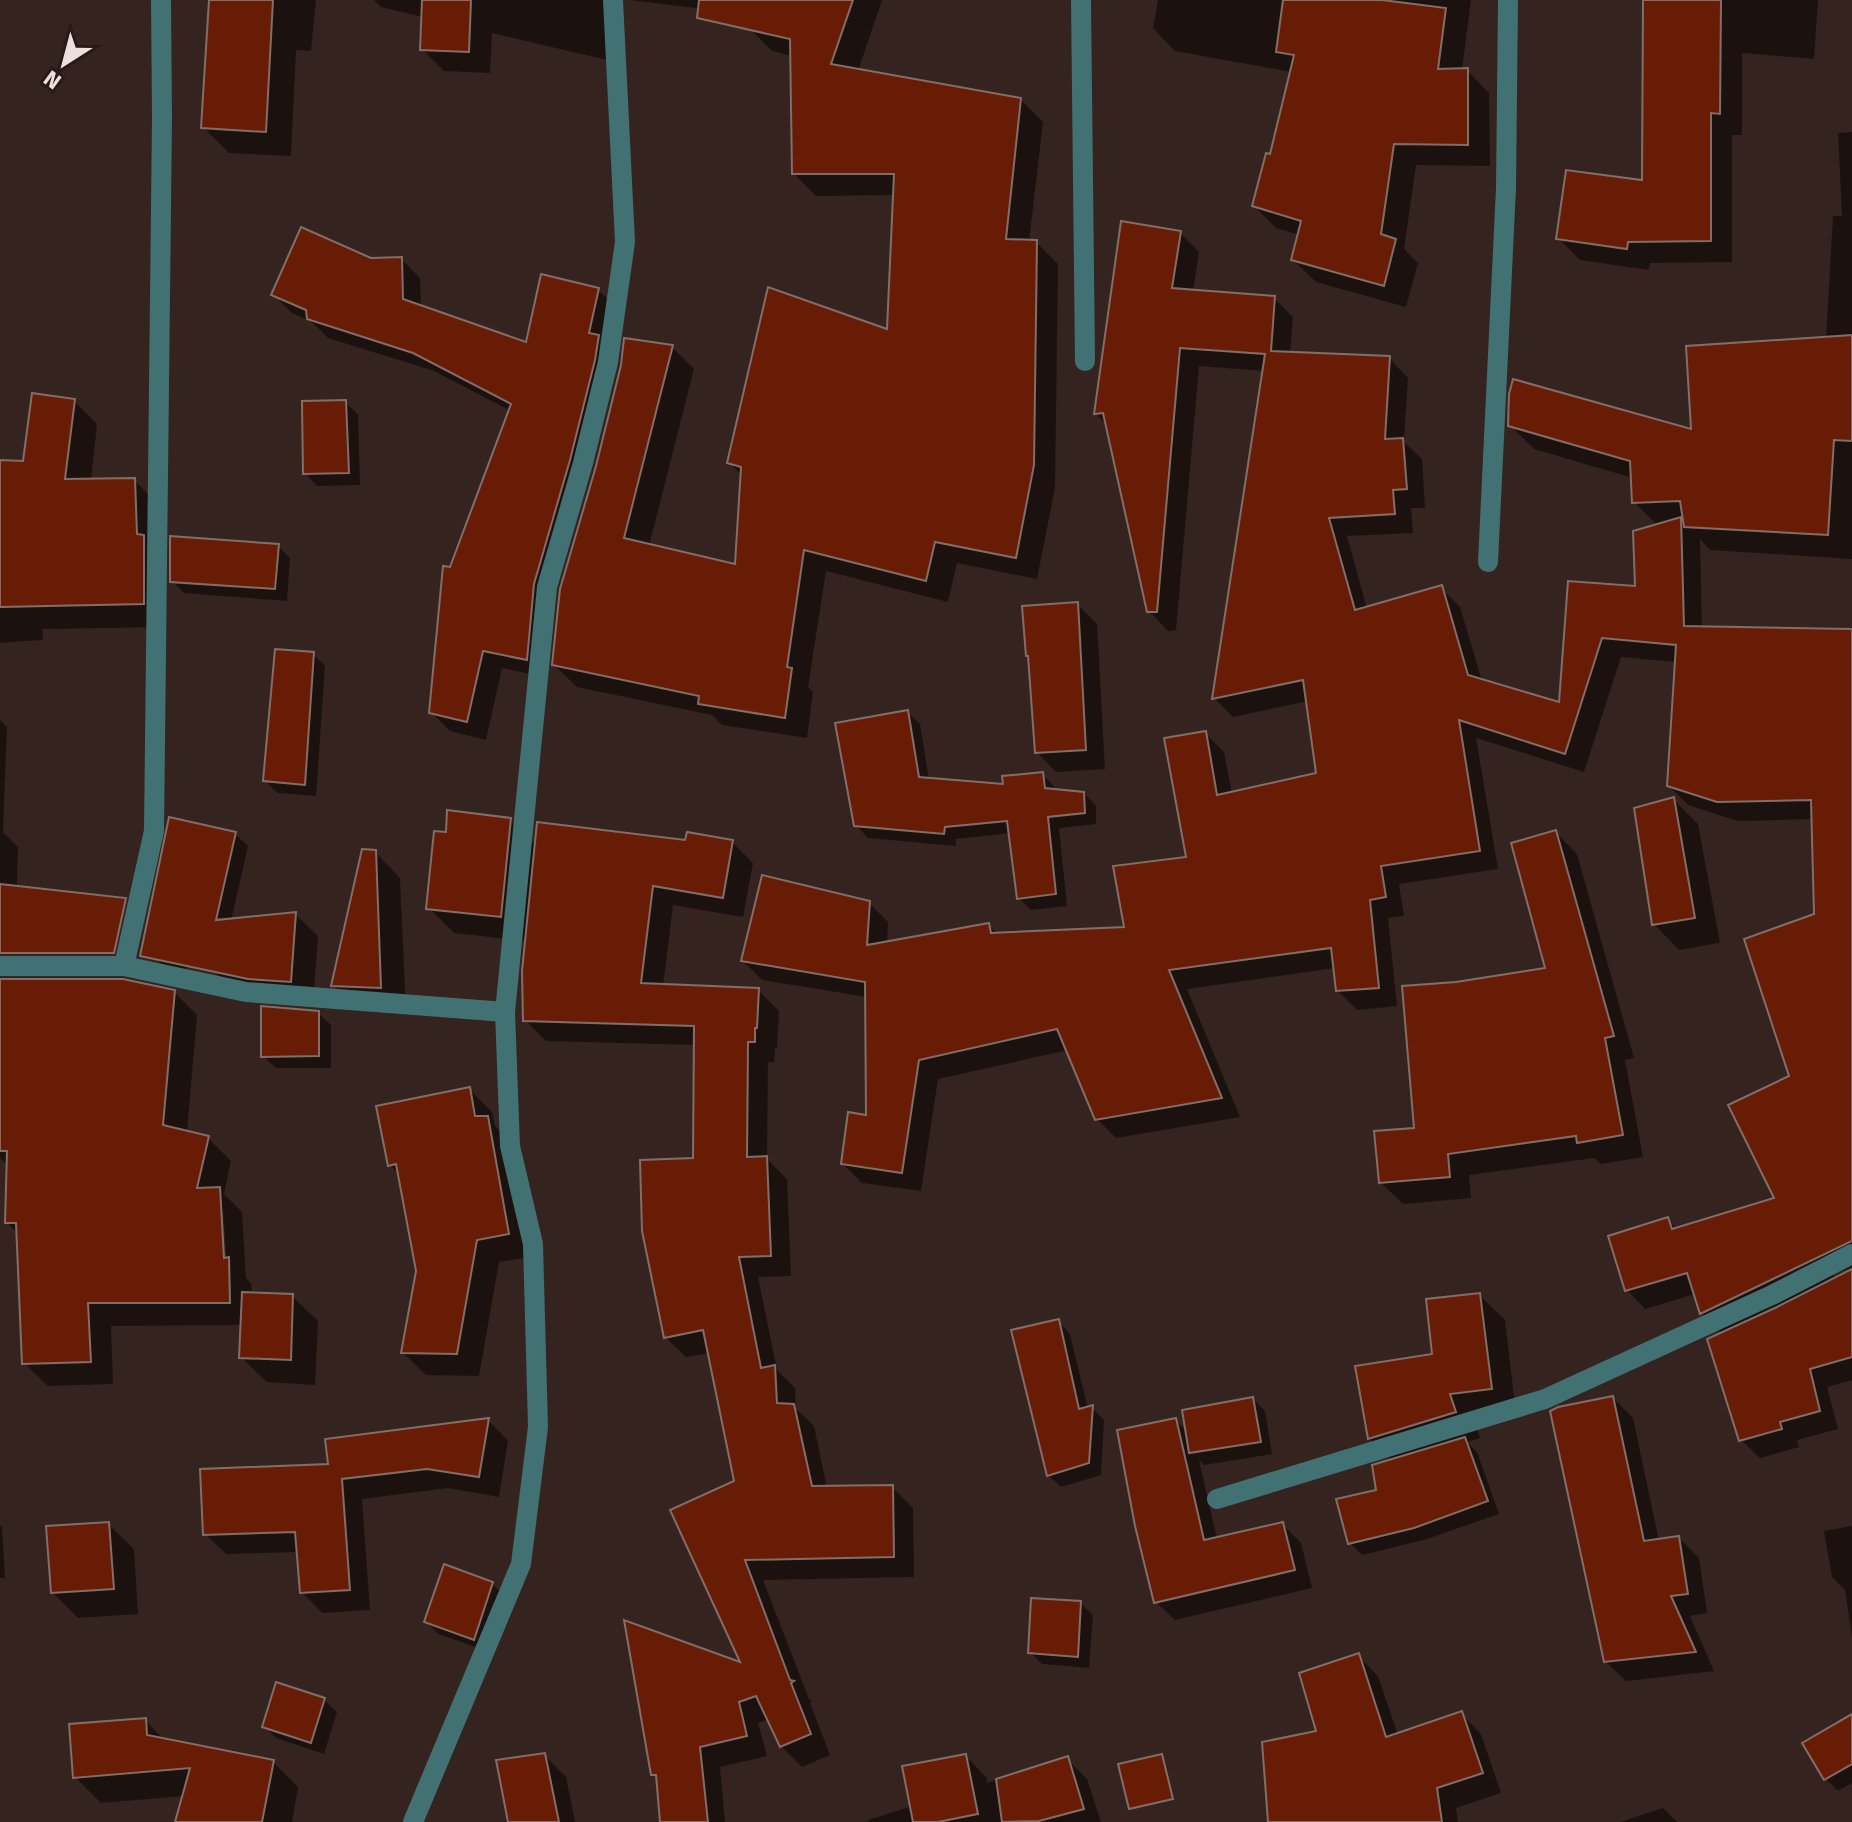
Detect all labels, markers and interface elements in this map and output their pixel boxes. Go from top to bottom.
north arrow [24,24,104,104]
text: N [39,65,66,95]

